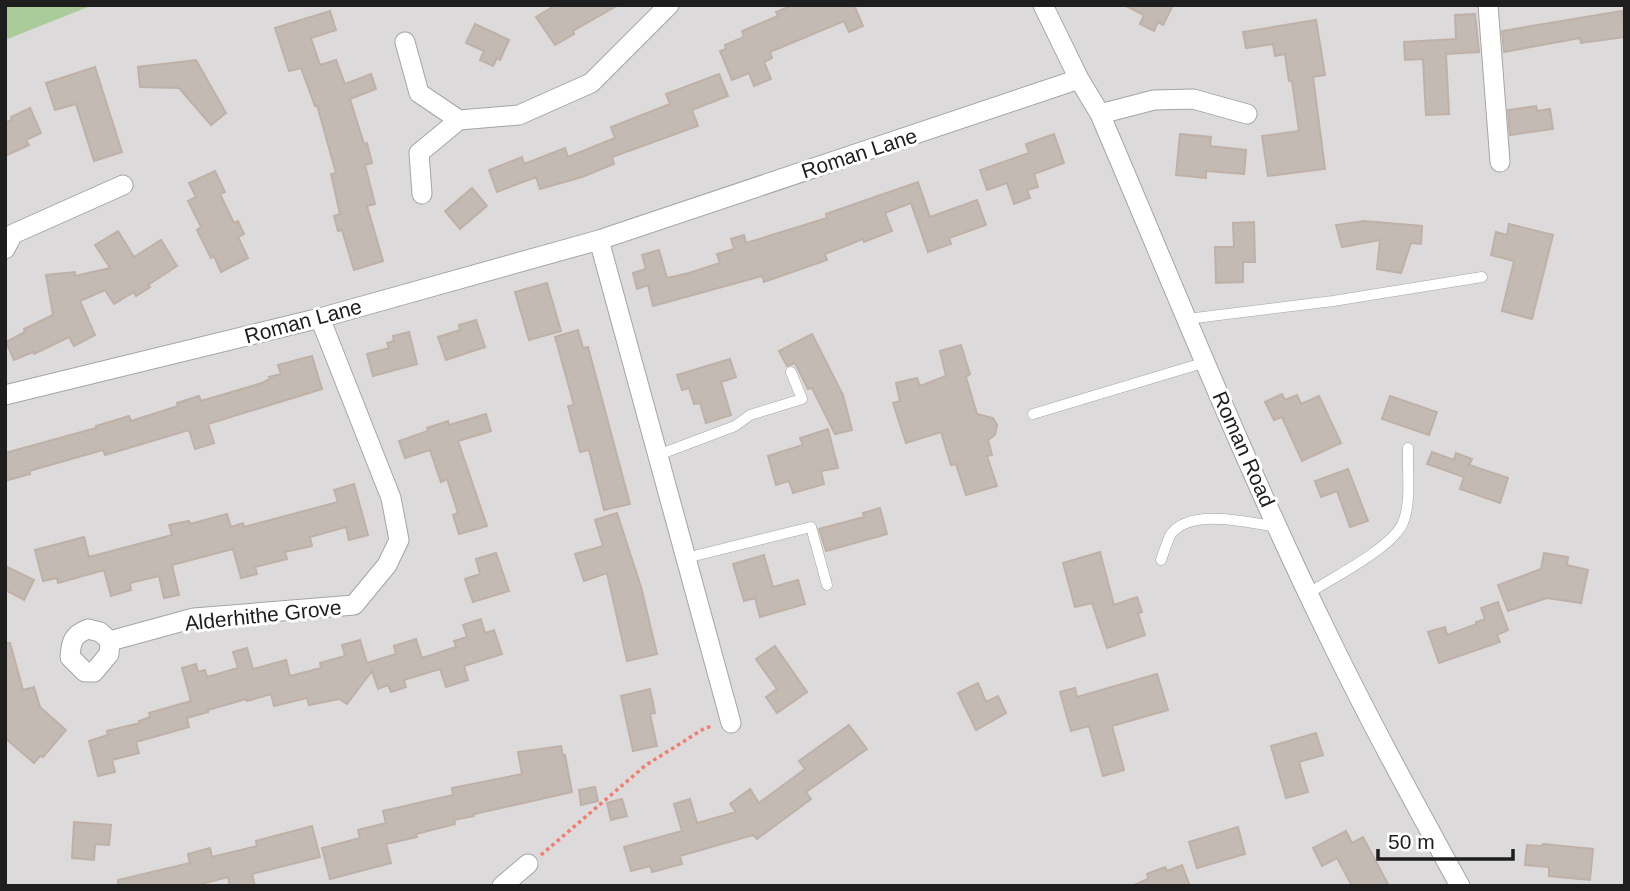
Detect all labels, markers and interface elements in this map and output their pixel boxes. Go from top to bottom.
street label: Roman Lane [798,123,920,183]
street label: Roman Lane [242,294,364,348]
street label: Roman Road [1208,388,1280,510]
street label: Alderhithe Grove [183,595,343,635]
scale bar [1378,818,1513,862]
text: 50 m [1388,830,1435,853]

